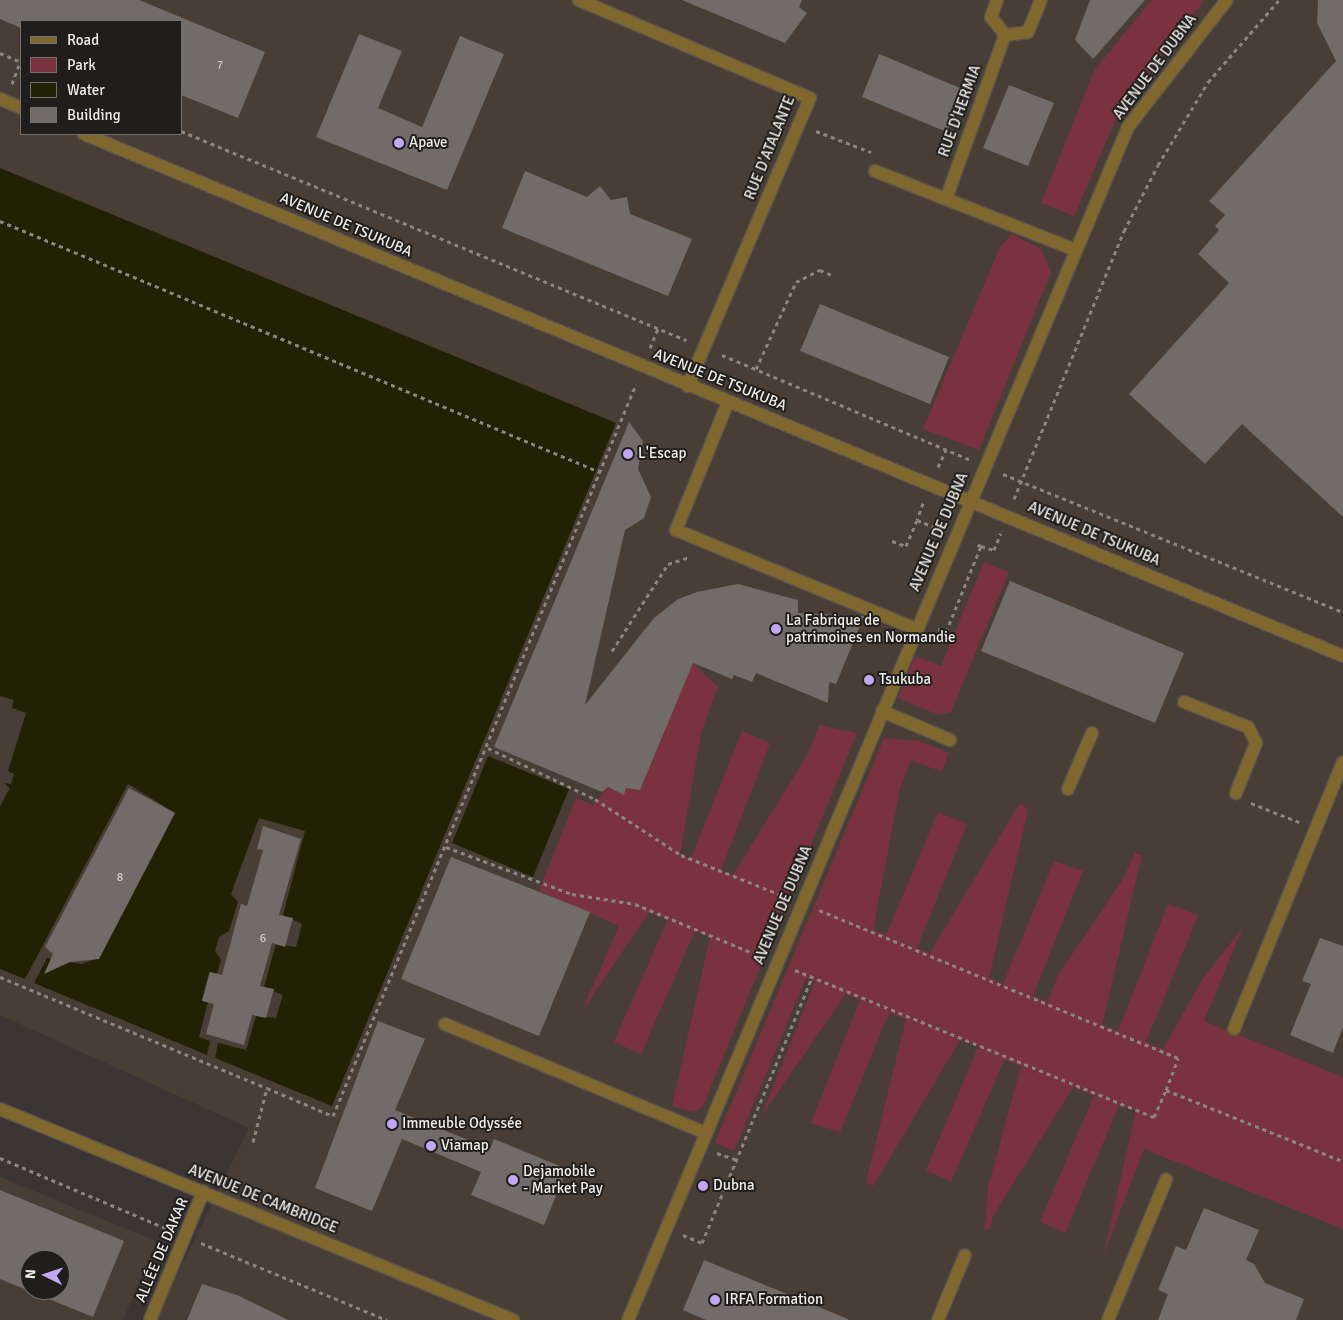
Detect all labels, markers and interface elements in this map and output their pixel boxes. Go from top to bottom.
street label: AVENUE DE DUBNA [1110,11,1200,123]
legend [20,20,182,135]
text: Road [67,31,99,49]
text: Park [67,56,96,74]
house number: 7 [217,59,223,73]
street label: RUE D'HERMIA [935,62,985,160]
text: Water [67,81,105,99]
street label: RUE D'ATALANTE [741,94,799,202]
text: Building [67,106,121,124]
place label: Apave [409,134,448,152]
marker: Apave [393,137,405,149]
street label: AVENUE DE TSUKUBA [277,189,415,261]
street label: AVENUE DE TSUKUBA [651,345,789,415]
place label: L'Escap [638,445,686,463]
marker: L'Escap [622,448,634,460]
street label: AVENUE DE DUBNA [906,470,972,594]
street label: AVENUE DE TSUKUBA [1025,498,1163,570]
place label: La Fabrique de patrimoines en Normandie [786,611,956,646]
marker: La Fabrique de patrimoines en Normandie [770,623,782,635]
place label: Tsukuba [879,671,931,689]
marker: Tsukuba [863,674,875,686]
street label: AVENUE DE DUBNA [750,843,816,967]
house number: 8 [117,871,123,885]
house number: 6 [260,932,266,946]
place label: Immeuble Odyssée [402,1115,522,1133]
marker: Immeuble Odyssée [386,1118,398,1130]
place label: Viamap [441,1137,489,1155]
marker: Viamap [425,1140,437,1152]
street label: AVENUE DE CAMBRIDGE [186,1161,340,1237]
place label: Dejamobile - Market Pay [523,1162,603,1197]
marker: Dejamobile - Market Pay [507,1174,519,1186]
place label: Dubna [713,1177,755,1195]
marker: Dubna [697,1180,709,1192]
street label: ALLÉE DE DAKAR [132,1195,192,1305]
north arrow [20,1250,70,1300]
text: N [22,1269,39,1279]
place label: IRFA Formation [725,1291,823,1309]
marker: IRFA Formation [709,1294,721,1306]

